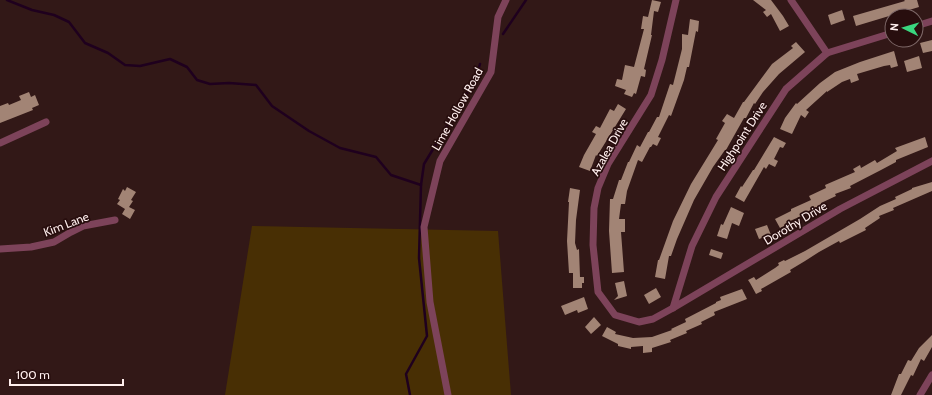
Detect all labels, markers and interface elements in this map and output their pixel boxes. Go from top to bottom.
north arrow [884,8,924,48]
text: N [887,23,901,32]
street label: Lime Hollow Road [428,65,486,153]
street label: Highpoint Drive [714,99,770,173]
street label: Azalea Drive [587,116,631,178]
street label: Dorothy Drive [761,198,829,248]
street label: Kim Lane [41,208,91,240]
scale bar [10,361,123,387]
text: 100 m [16,367,50,382]

